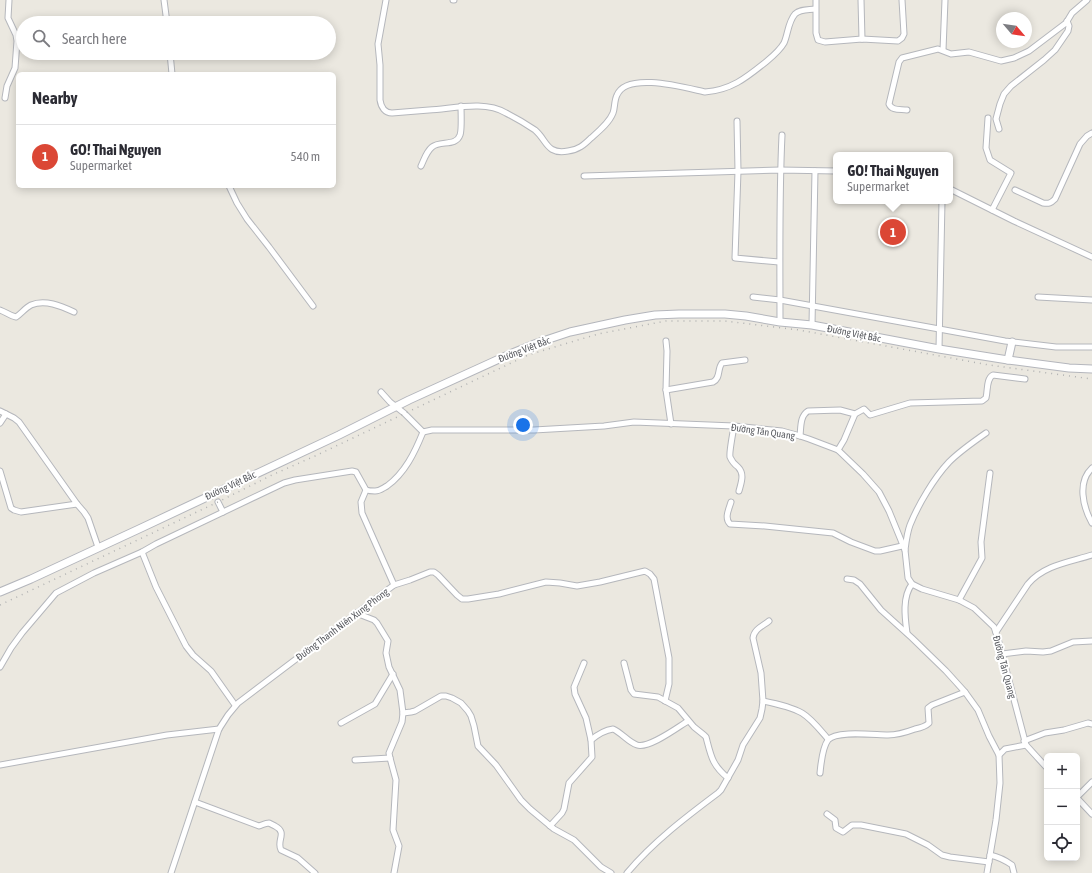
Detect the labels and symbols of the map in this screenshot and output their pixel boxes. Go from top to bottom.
north arrow [996,12,1032,48]
pin: 1 [880,217,906,247]
street label: Đường Việt Bắc [826,323,882,344]
street label: Đường Việt Bắc [497,334,552,364]
your location [513,415,533,435]
street label: Đường Tân Quang [730,422,796,442]
street label: Đường Việt Bắc [203,469,258,502]
street label: Đường Thanh Niên Xung Phong [294,586,391,663]
street label: Đường Tân Quang [991,634,1018,700]

